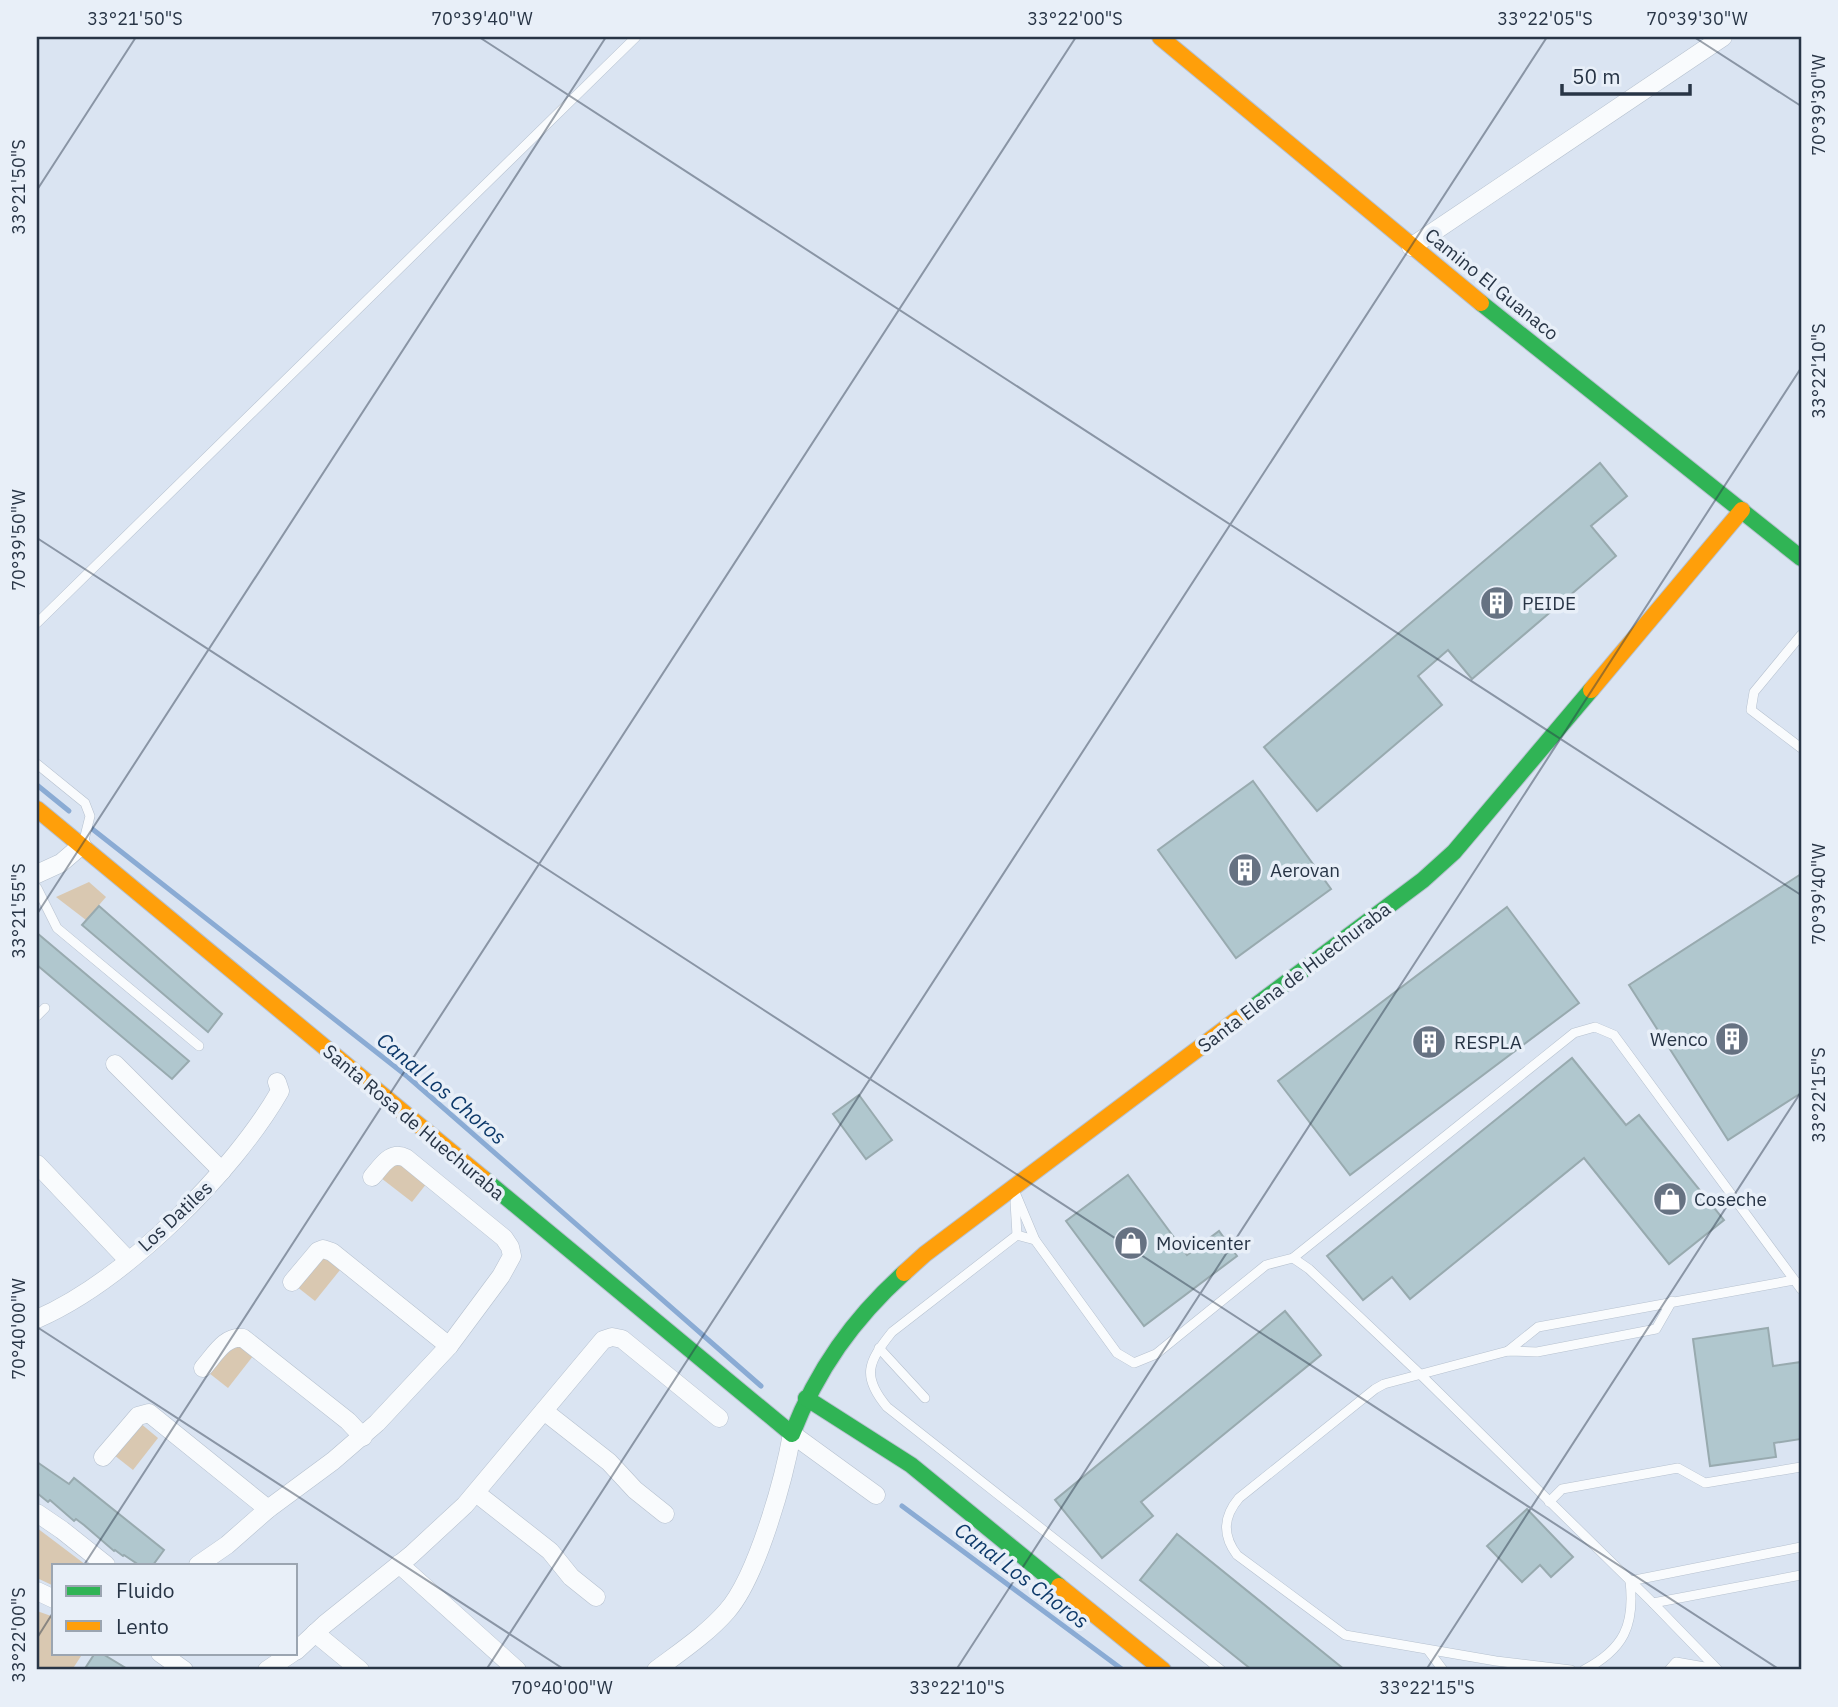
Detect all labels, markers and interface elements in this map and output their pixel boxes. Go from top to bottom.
text: 33°21'50"S [87,7,183,30]
text: 70°39'40"W [431,7,533,30]
text: 33°22'00"S [1027,7,1123,30]
text: 33°22'05"S [1497,7,1593,30]
text: 70°39'30"W [1646,7,1748,30]
scale bar [1562,52,1689,96]
text: 70°39'30"W [1807,54,1830,156]
text: 50 m [1572,62,1621,90]
text: 33°21'50"S [7,139,30,235]
street label: Camino El Guanaco [1420,223,1564,345]
text: 33°22'10"S [1807,323,1830,419]
text: 70°39'50"W [7,489,30,591]
building icon: PEIDE [1478,584,1516,622]
place label: PEIDE [1522,591,1576,615]
text: 70°39'40"W [1807,843,1830,945]
building icon: Aerovan [1226,851,1264,889]
place label: Aerovan [1270,858,1340,882]
text: 33°21'55"S [7,863,30,959]
street label: Santa Elena de Huechuraba [1193,897,1395,1057]
building icon: Wenco [1713,1020,1751,1058]
building icon: RESPLA [1410,1023,1448,1061]
water label: Canal Los Choros [371,1026,513,1150]
place label: Wenco [1650,1027,1708,1051]
place label: RESPLA [1454,1030,1522,1054]
street label: Santa Rosa de Huechuraba [318,1039,510,1205]
text: 33°22'15"S [1807,1047,1830,1143]
street label: Los Datiles [133,1176,217,1256]
shop icon: Coseche [1651,1180,1689,1218]
place label: Coseche [1694,1187,1767,1211]
shop icon: Movicenter [1112,1224,1150,1262]
place label: Movicenter [1156,1231,1251,1255]
text: 70°40'00"W [7,1278,30,1380]
water label: Canal Los Choros [949,1515,1095,1635]
legend [52,1564,298,1654]
text: Fluido [116,1576,175,1604]
text: 33°22'00"S [7,1587,30,1683]
text: Lento [116,1612,169,1640]
text: 70°40'00"W [511,1676,613,1699]
text: 33°22'10"S [909,1676,1005,1699]
text: 33°22'15"S [1379,1676,1475,1699]

